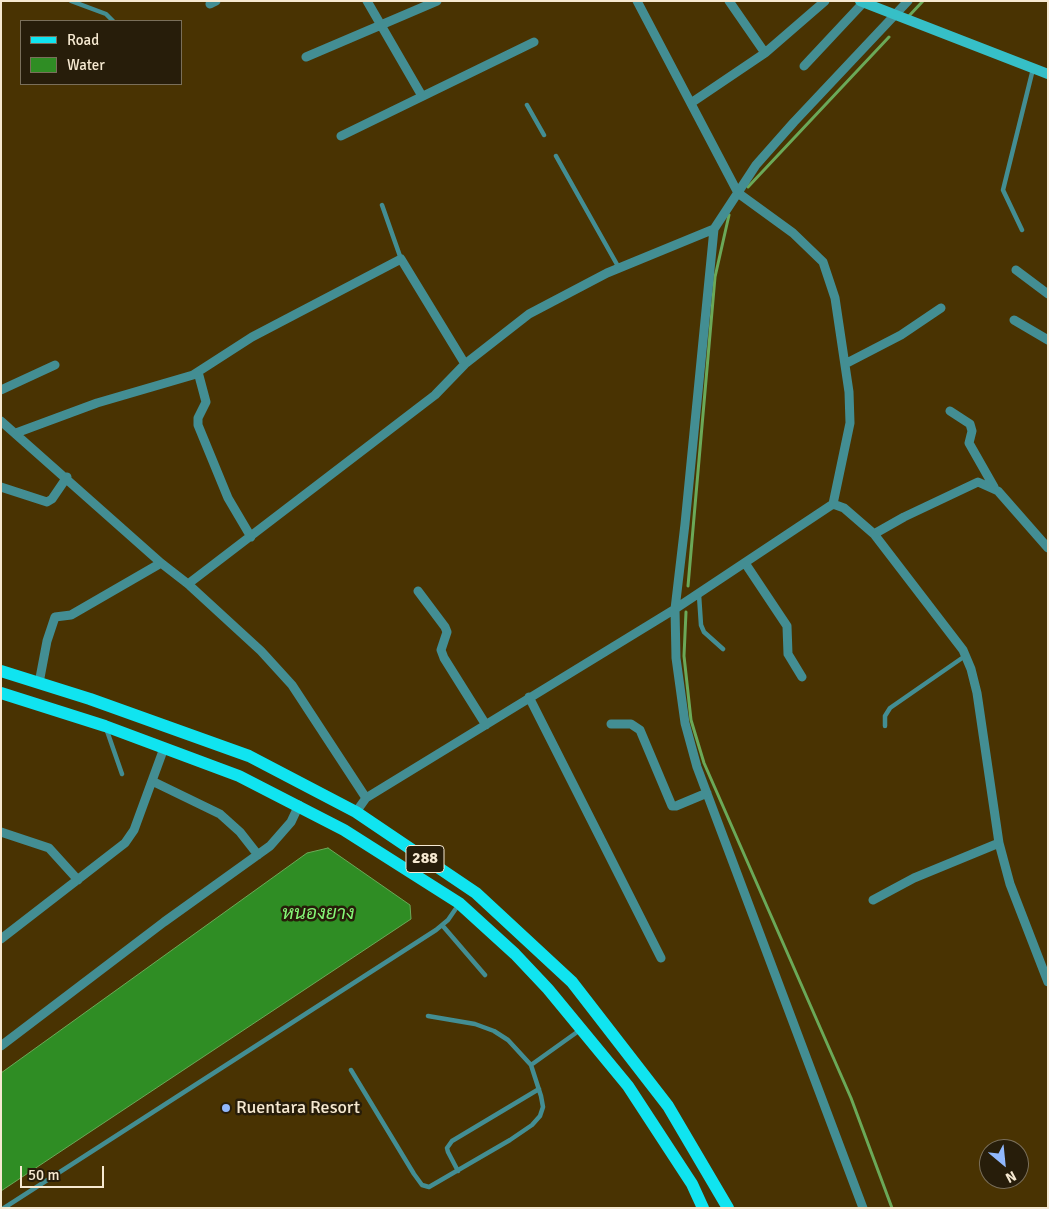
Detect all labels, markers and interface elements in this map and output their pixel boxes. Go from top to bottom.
legend [20,20,182,85]
text: Road [67,31,99,49]
text: Water [67,56,105,74]
road number: 288 [406,846,444,872]
water label: หนองยาง [282,903,354,925]
place label: Ruentara Resort [236,1097,360,1119]
marker: Ruentara Resort [220,1102,232,1114]
north arrow [979,1139,1029,1189]
scale bar [22,1156,106,1188]
text: 50 m [28,1166,59,1184]
text: N [1003,1167,1019,1187]

